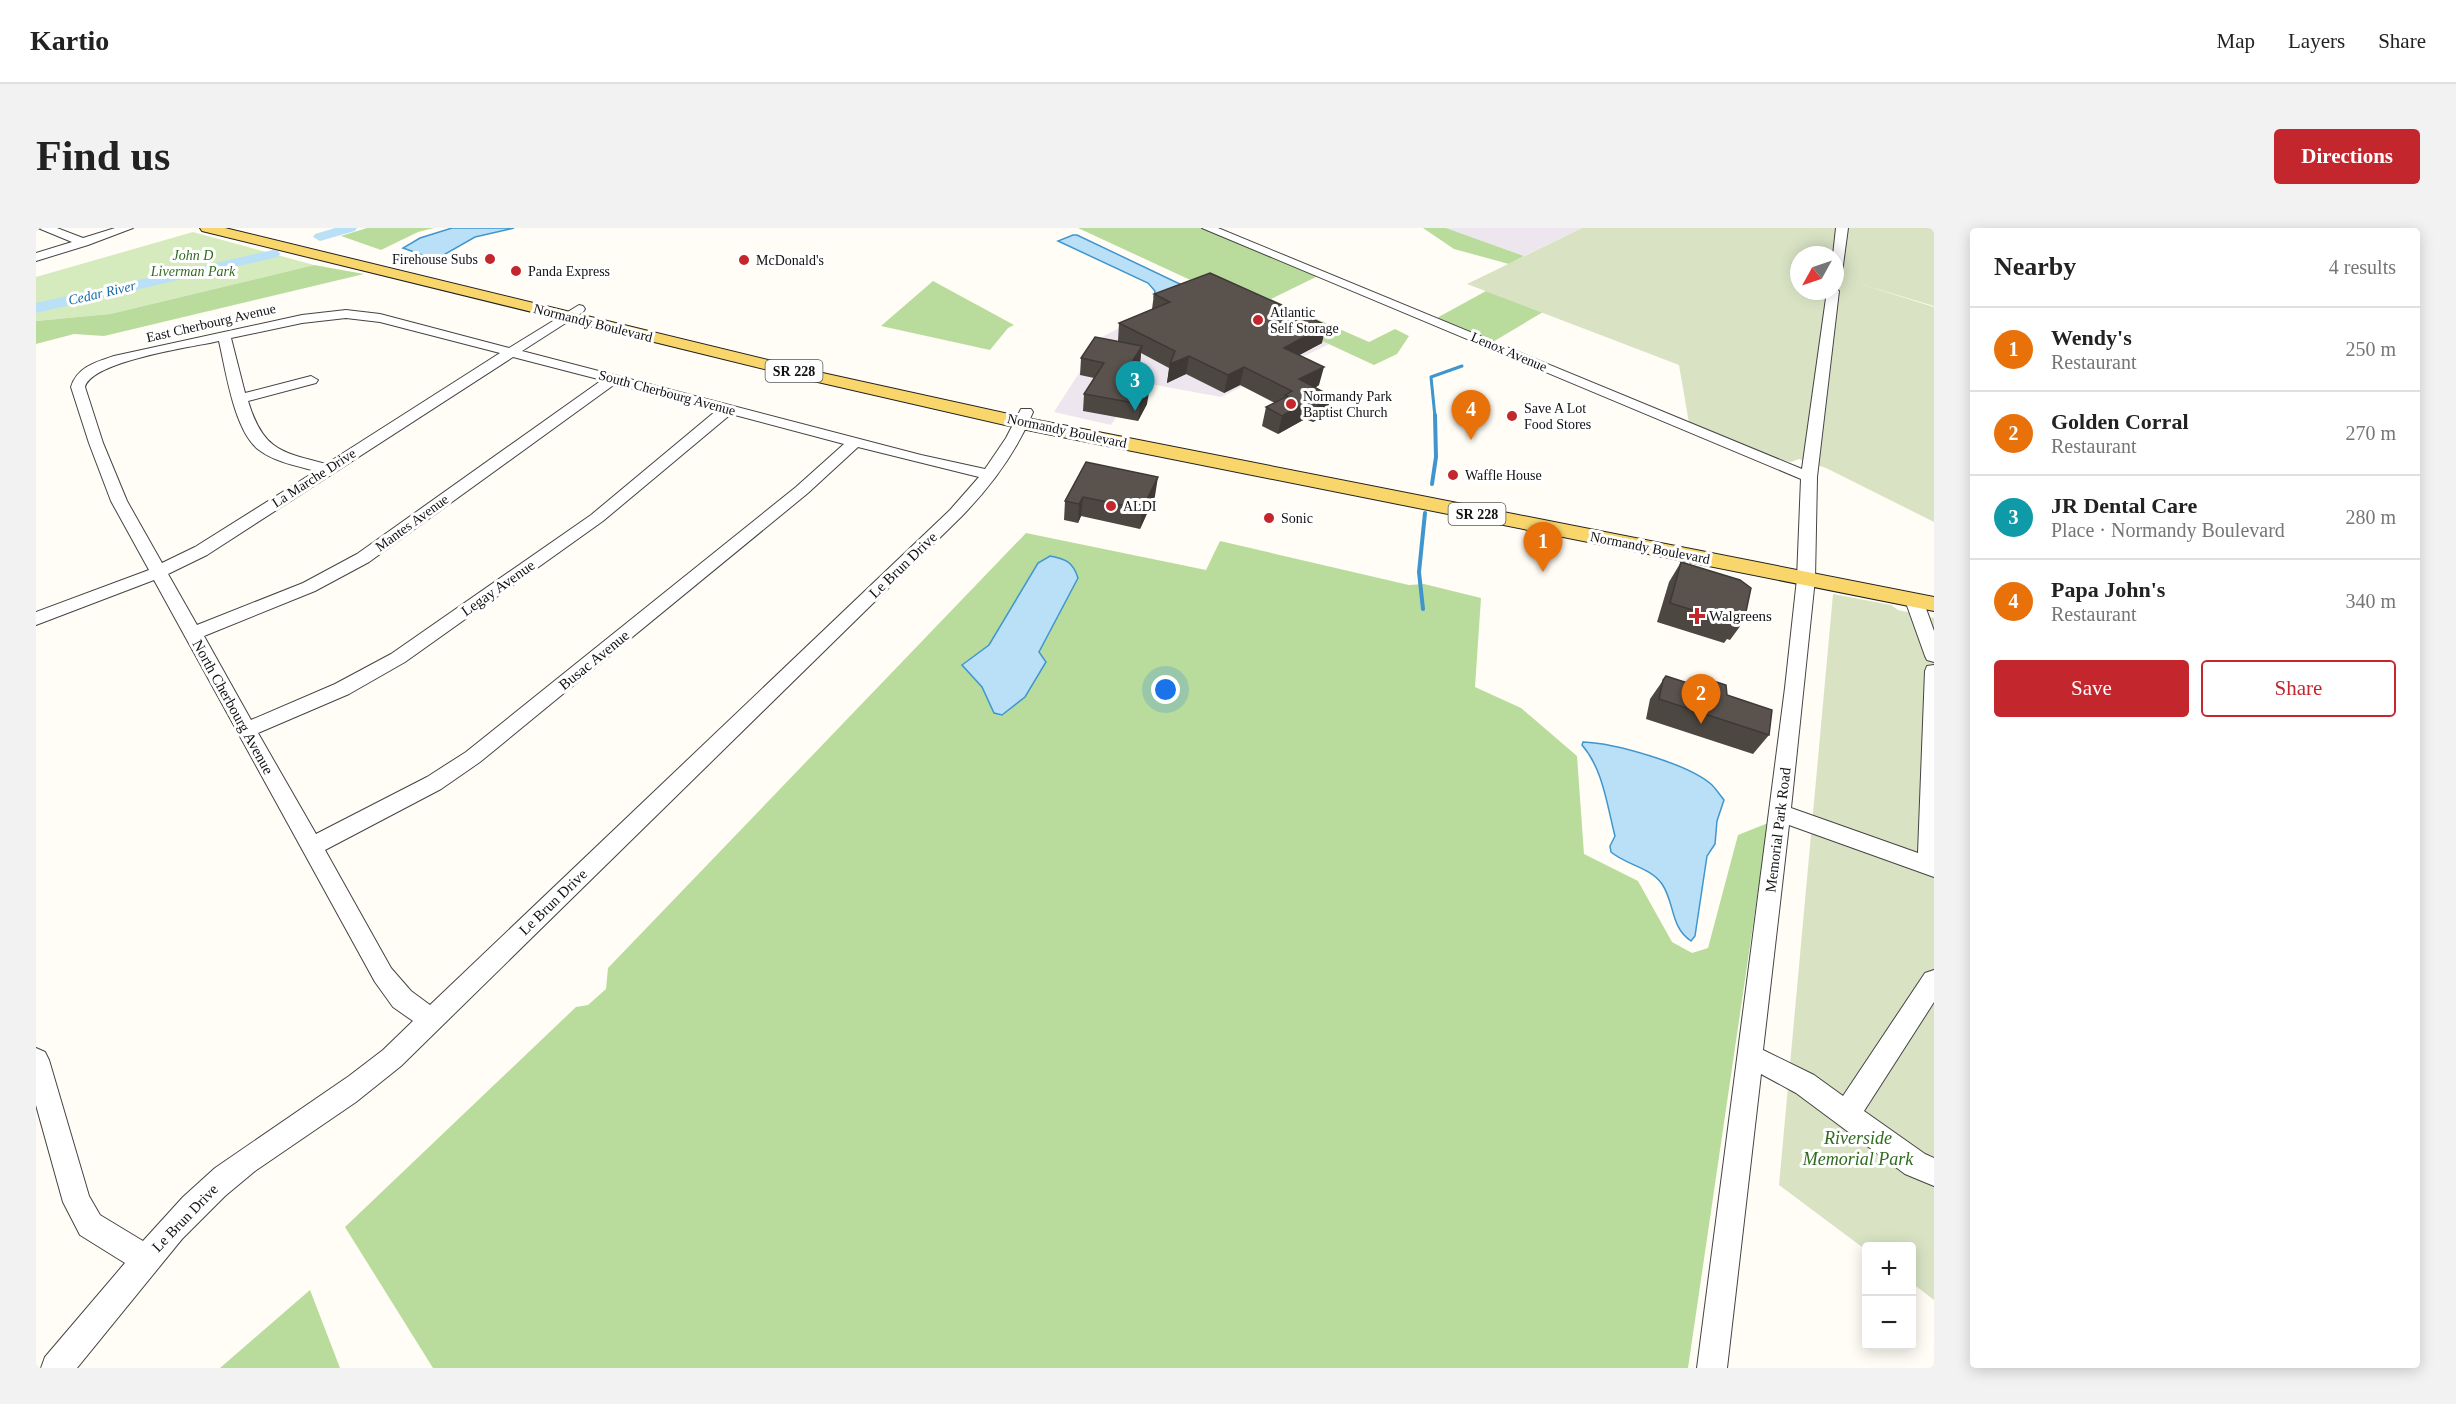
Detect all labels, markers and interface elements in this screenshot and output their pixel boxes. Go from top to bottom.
text: Kartio [30,25,109,56]
text: Map [2217,29,2255,53]
text: Layers [2288,29,2345,53]
text: Share [2378,29,2426,53]
button: Directions [2274,129,2420,184]
text: Find us [36,133,170,179]
north arrow [1790,246,1844,300]
park label: John D Liverman Park [150,248,236,279]
place label: Firehouse Subs [392,252,478,267]
marker: Firehouse Subs [483,252,497,266]
text: Nearby [1994,252,2076,281]
marker: McDonald's [737,253,751,267]
place label: McDonald's [756,253,824,268]
text: 4 results [2329,256,2396,278]
marker: Panda Express [509,264,523,278]
place label: Panda Express [528,264,610,279]
water label: Cedar River [67,278,138,308]
street label: East Cherbourg Avenue [145,301,277,345]
street label: Normandy Boulevard [532,301,654,345]
place label: Atlantic Self Storage [1270,305,1339,336]
marker: Atlantic Self Storage [1251,313,1265,327]
text: Wendy's [2051,325,2132,350]
street label: Lenox Avenue [1469,329,1549,375]
text: 1 [2009,338,2019,360]
text: 250 m [2345,338,2396,360]
text: Restaurant [2051,351,2137,373]
road number: SR 228 [766,360,822,382]
pin: 3 [1116,362,1154,411]
street label: South Cherbourg Avenue [597,368,737,418]
place label: Normandy Park Baptist Church [1303,389,1392,420]
pin: 4 [1452,390,1490,440]
marker: Normandy Park Baptist Church [1284,397,1298,411]
place label: Save A Lot Food Stores [1524,401,1591,432]
marker: Save A Lot Food Stores [1505,409,1519,423]
text: Golden Corral [2051,409,2189,434]
street label: Normandy Boulevard [1006,411,1128,451]
text: 2 [2009,422,2019,444]
text: 270 m [2345,422,2396,444]
text: Restaurant [2051,435,2137,457]
street label: La Marche Drive [269,445,359,511]
marker: Waffle House [1446,468,1460,482]
place label: Waffle House [1465,468,1542,483]
street label: Mantes Avenue [373,492,451,554]
text: JR Dental Care [2051,493,2197,518]
marker: ALDI [1104,499,1118,513]
place label: ALDI [1123,499,1157,514]
road number: SR 228 [1448,503,1506,525]
text: 3 [2009,506,2019,528]
text: 280 m [2345,506,2396,528]
marker: Sonic [1262,511,1276,525]
place label: Sonic [1281,511,1313,526]
text: Place · Normandy Boulevard [2051,519,2285,541]
pin: 1 [1524,522,1562,572]
street label: Le Brun Drive [866,529,940,601]
street label: Normandy Boulevard [1589,529,1711,567]
street label: Legay Avenue [458,557,538,619]
text: Papa John's [2051,577,2165,602]
text: 4 [2009,590,2019,612]
text: 340 m [2345,590,2396,612]
text: Restaurant [2051,603,2137,625]
place label: Walgreens [1709,608,1772,624]
marker: Walgreens [1690,609,1704,623]
street label: Busac Avenue [556,627,632,693]
street label: North Cherbourg Avenue [189,637,277,777]
button: Save [1994,660,2189,717]
button: Share [2201,660,2396,717]
pin: 2 [1682,674,1720,724]
your location [1151,675,1180,704]
street label: Memorial Park Road [1762,766,1794,893]
street label: Le Brun Drive [516,866,590,938]
park label: Riverside Memorial Park [1802,1128,1914,1169]
street label: Le Brun Drive [149,1181,221,1255]
map controls [1862,1242,1916,1350]
button: + [1862,1242,1916,1296]
button: − [1862,1296,1916,1350]

